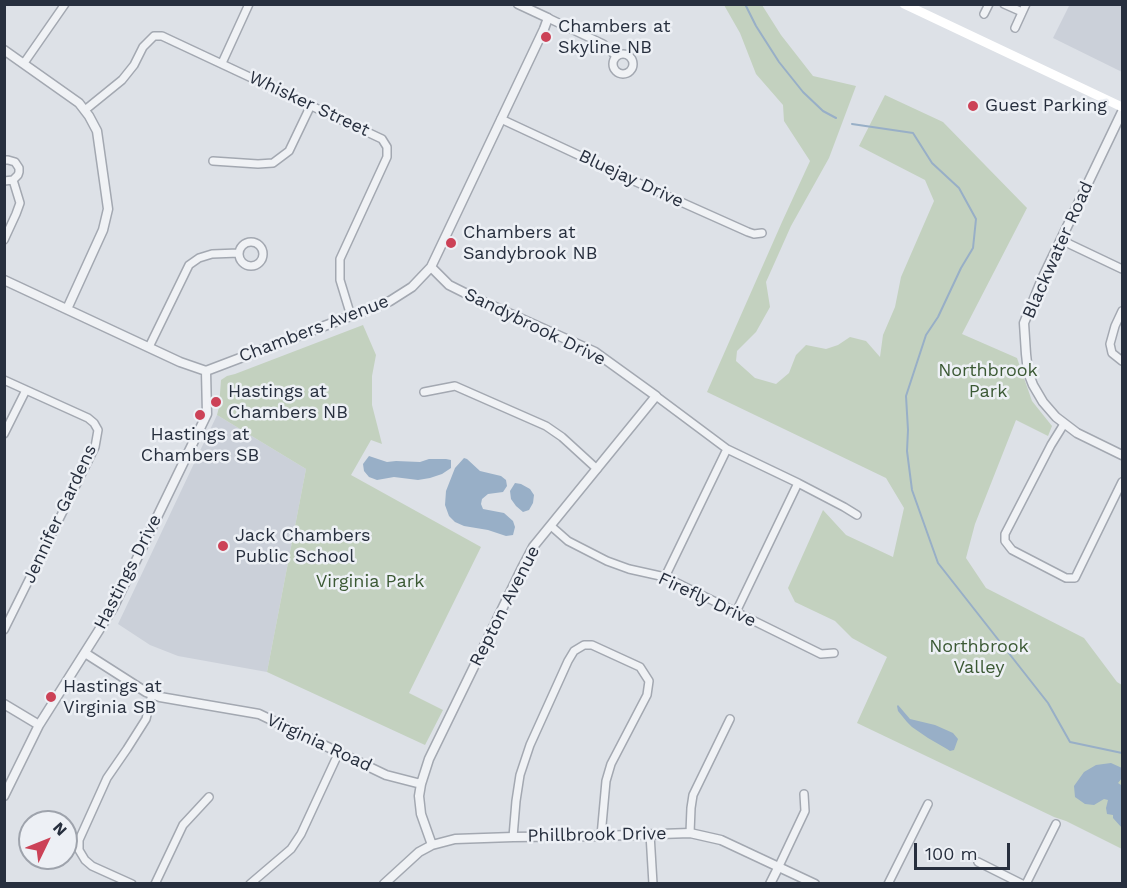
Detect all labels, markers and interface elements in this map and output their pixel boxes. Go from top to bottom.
place label: Chambers at Skyline NB [558,16,670,58]
marker: Chambers at Skyline NB [539,30,553,44]
street label: Whisker Street [245,67,373,141]
place label: Guest Parking [985,95,1107,117]
marker: Guest Parking [966,99,980,113]
street label: Bluejay Drive [575,145,687,213]
street label: Blackwater Road [1018,178,1098,322]
place label: Chambers at Sandybrook NB [463,222,598,264]
marker: Chambers at Sandybrook NB [444,236,458,250]
street label: Sandybrook Drive [461,283,609,371]
street label: Chambers Avenue [236,290,392,368]
park label: Northbrook Park [938,360,1038,403]
place label: Hastings at Chambers NB [228,381,348,424]
marker: Hastings at Chambers NB [209,395,223,409]
marker: Hastings at Chambers SB [193,408,207,422]
place label: Hastings at Chambers SB [141,424,259,466]
street label: Jennifer Gardens [18,441,102,587]
street label: Hastings Drive [90,511,166,633]
place label: Jack Chambers Public School [235,525,370,568]
marker: Jack Chambers Public School [216,539,230,553]
street label: Repton Avenue [465,542,545,670]
street label: Firefly Drive [655,568,759,632]
park label: Virginia Park [316,571,424,593]
park label: Northbrook Valley [929,636,1029,678]
place label: Hastings at Virginia SB [63,676,162,718]
marker: Hastings at Virginia SB [44,690,58,704]
street label: Virginia Road [263,709,375,777]
north arrow [18,810,78,870]
text: N [49,818,71,840]
street label: Phillbrook Drive [527,823,667,847]
scale bar [917,831,1013,869]
text: 100 m [925,843,978,864]

